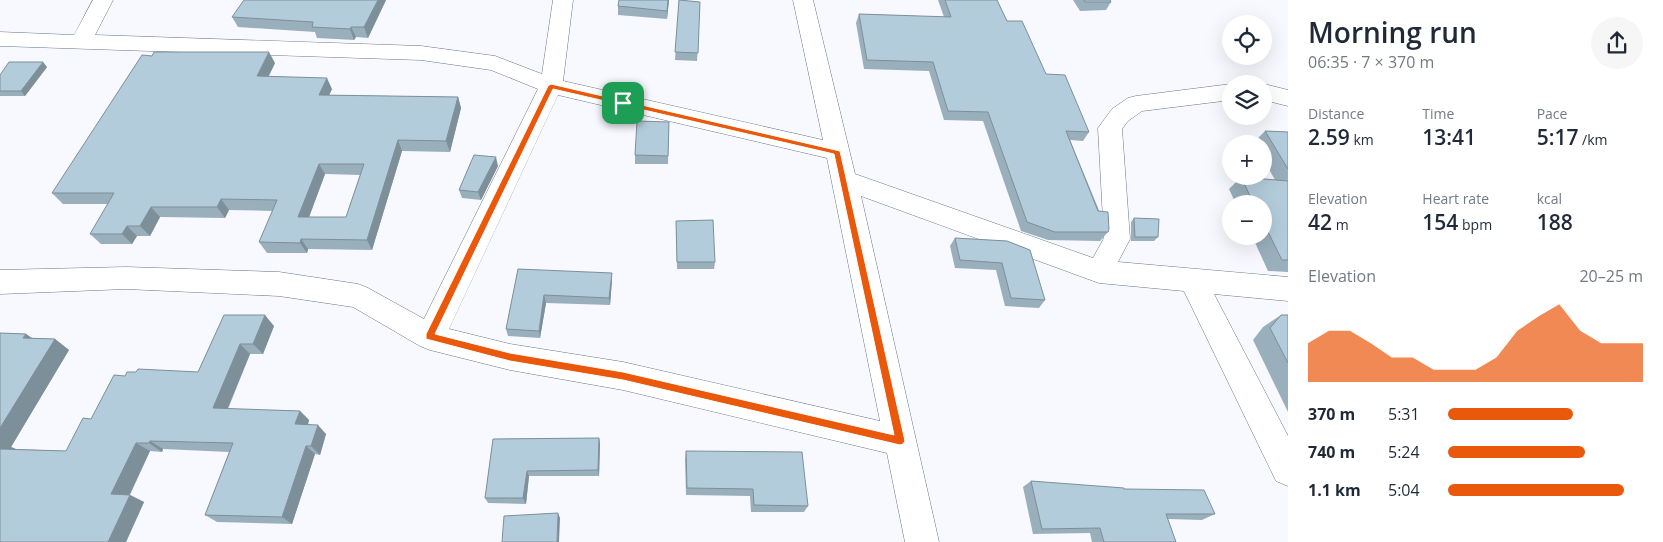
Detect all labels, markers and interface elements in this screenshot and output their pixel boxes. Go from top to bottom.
text: Morning run [1308,13,1477,51]
map controls [1222,15,1272,245]
button: locate [1222,15,1272,65]
button: share [1591,17,1643,69]
text: 06:35 · 7 × 370 m [1308,51,1434,73]
button: layers [1222,75,1272,125]
pin [602,82,644,124]
icon: arrive [609,89,637,117]
text: Distance [1308,104,1364,123]
text: Time [1422,104,1454,123]
text: Pace [1537,104,1567,123]
text: 2.59 [1308,123,1350,151]
text: 13:41 [1422,123,1476,151]
text: 5:17 [1537,123,1578,151]
text: km [1350,130,1374,149]
text: /km [1578,130,1608,149]
button: + [1222,135,1272,185]
text: Elevation [1308,189,1367,208]
text: Heart rate [1422,189,1489,208]
text: kcal [1537,189,1562,208]
button: − [1222,195,1272,245]
text: 42 [1308,208,1332,236]
text: 154 [1422,208,1458,236]
text: 188 [1537,208,1573,236]
text: m [1332,215,1349,234]
text: bpm [1458,215,1492,234]
text: Elevation [1308,265,1376,287]
text: 20–25 m [1579,265,1643,287]
text: 370 m [1308,403,1355,425]
text: 5:31 [1388,403,1420,425]
text: 740 m [1308,441,1355,463]
text: 5:24 [1388,441,1420,463]
text: 1.1 km [1308,479,1361,501]
text: 5:04 [1388,479,1420,501]

